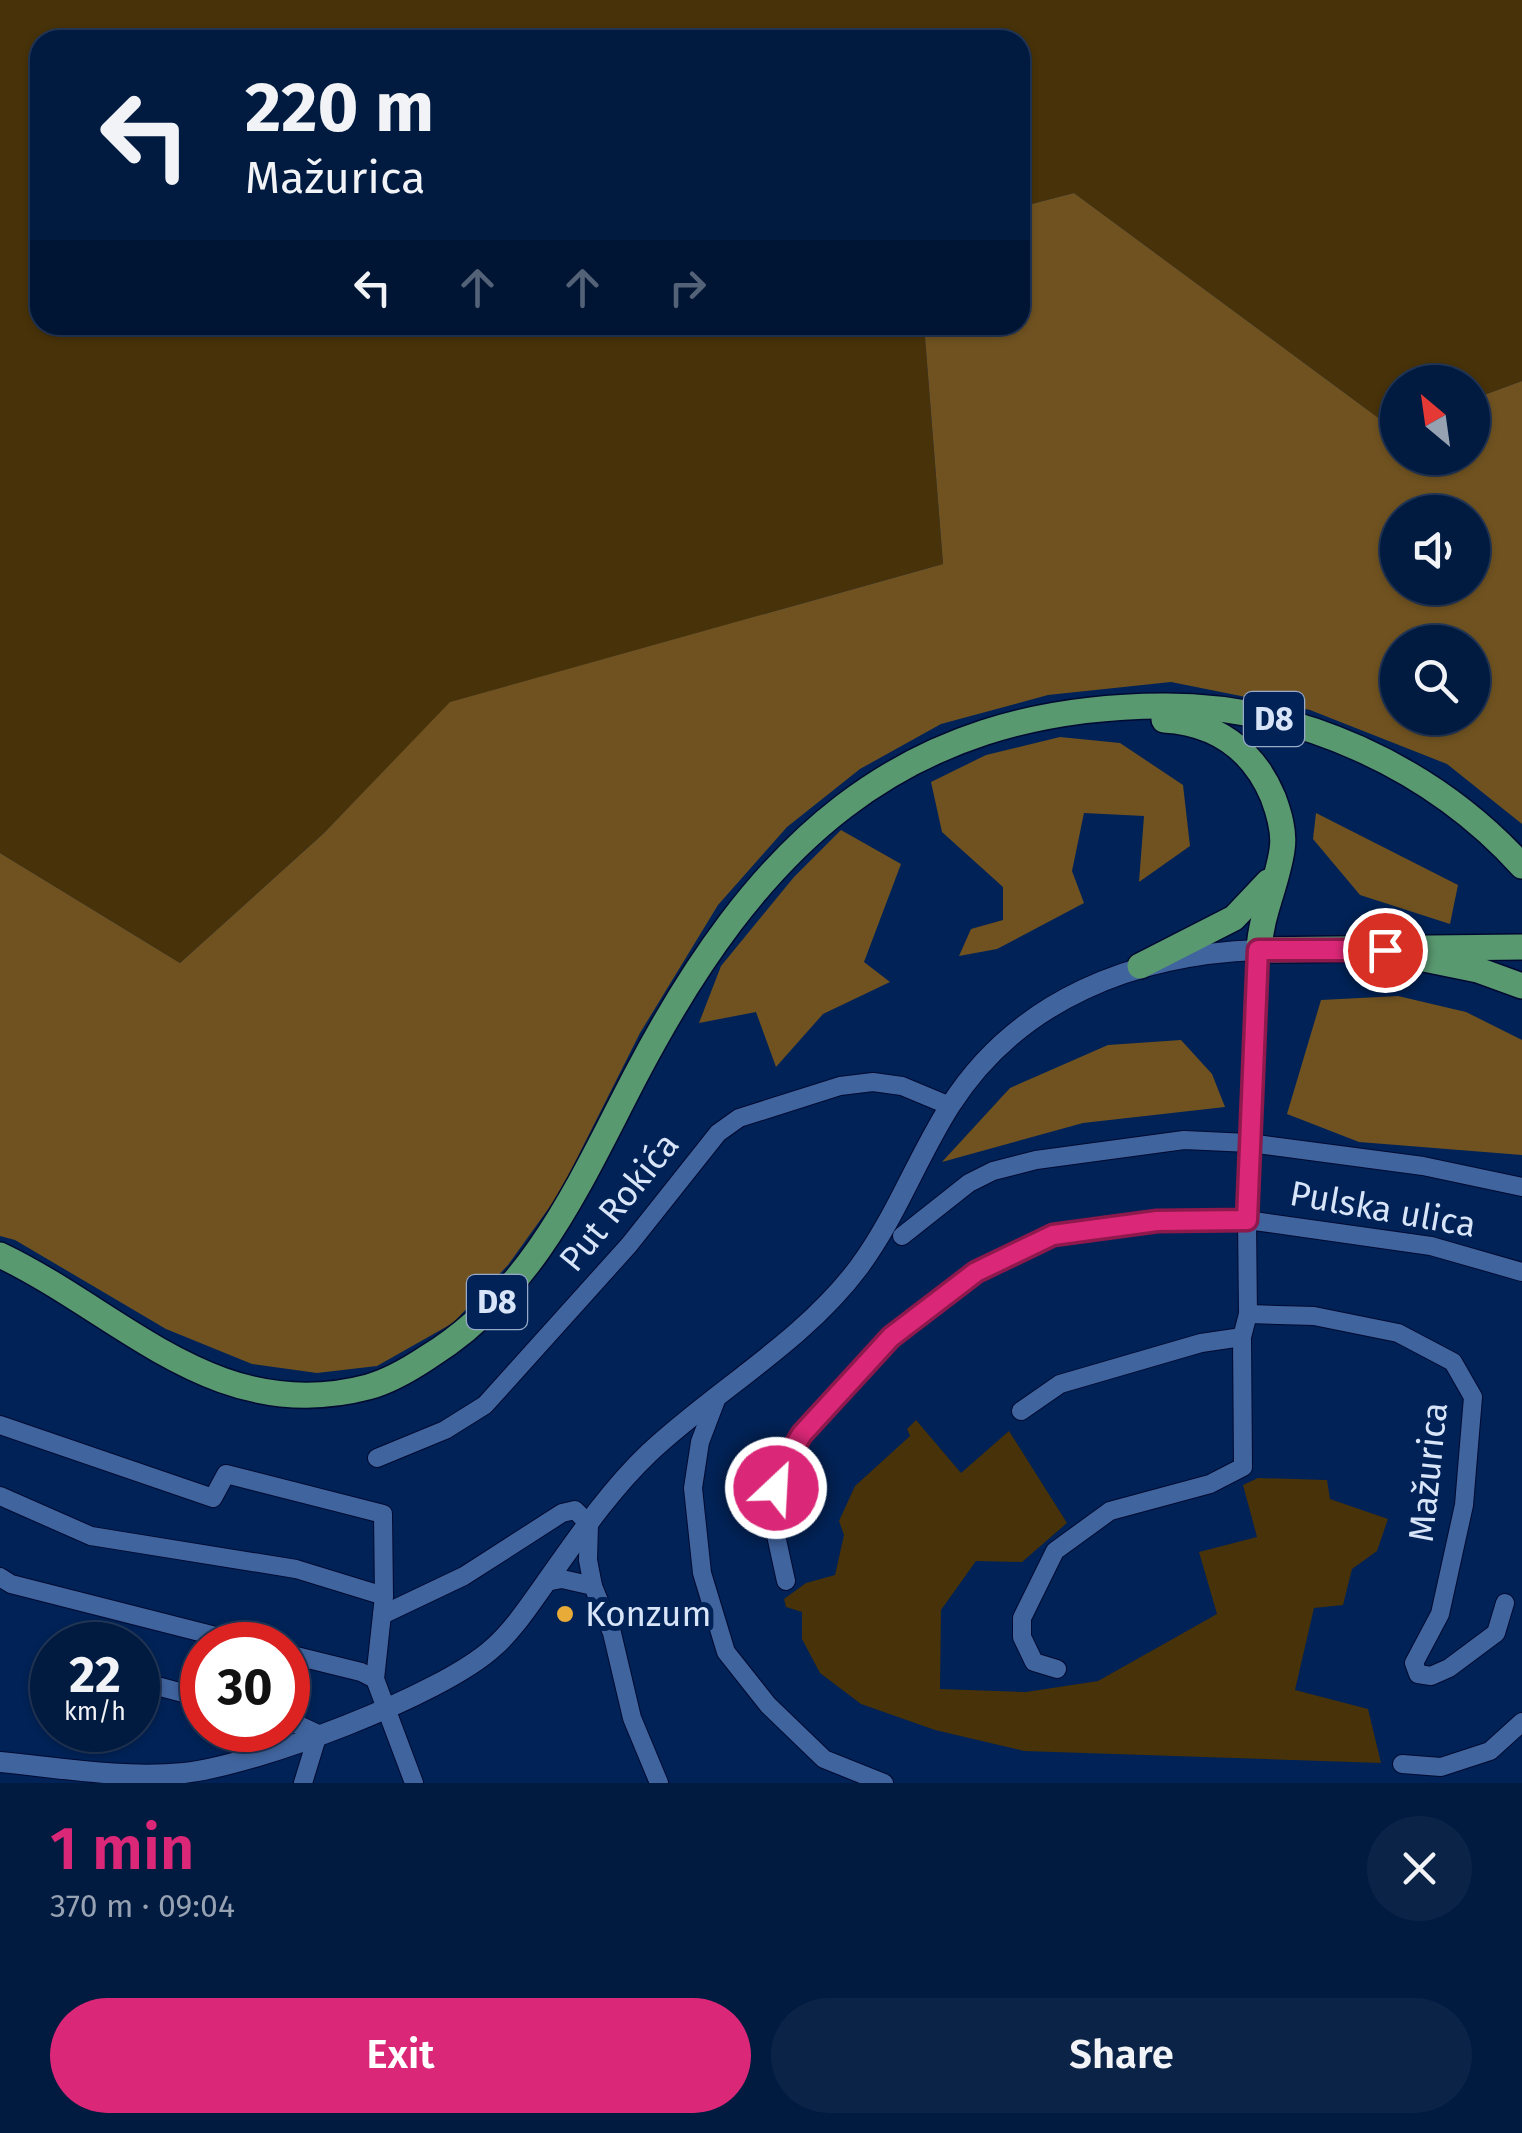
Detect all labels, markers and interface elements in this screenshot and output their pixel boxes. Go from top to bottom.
text: 220 m [245,66,434,150]
icon: left [80,70,210,200]
text: Mažurica [245,151,426,205]
icon: left [345,260,400,315]
icon: ahead [450,260,505,315]
icon: ahead [555,260,610,315]
icon: right [660,260,715,315]
north arrow [1380,365,1490,475]
map controls [1380,365,1490,735]
button: sound [1380,495,1490,605]
button: search [1380,625,1490,735]
road number: D8 [1244,692,1304,746]
pin [1343,908,1428,993]
icon: arrive [1358,923,1413,978]
street label: Put Rokića [550,1124,688,1280]
street label: Pulska ulica [1287,1172,1479,1246]
road number: D8 [467,1275,527,1329]
street label: Mažurica [1400,1400,1456,1544]
position arrow [724,1436,828,1540]
place label: Konzum [585,1593,711,1635]
marker: Konzum [554,1603,576,1625]
speed limit sign: 30 [180,1622,310,1752]
text: 22 [69,1645,121,1705]
text: km/h [64,1697,126,1727]
text: 1 min [50,1813,195,1885]
button: close [1367,1816,1472,1921]
text: 370 m · 09:04 [50,1887,235,1925]
button: Exit [50,1998,751,2113]
button: Share [771,1998,1472,2113]

